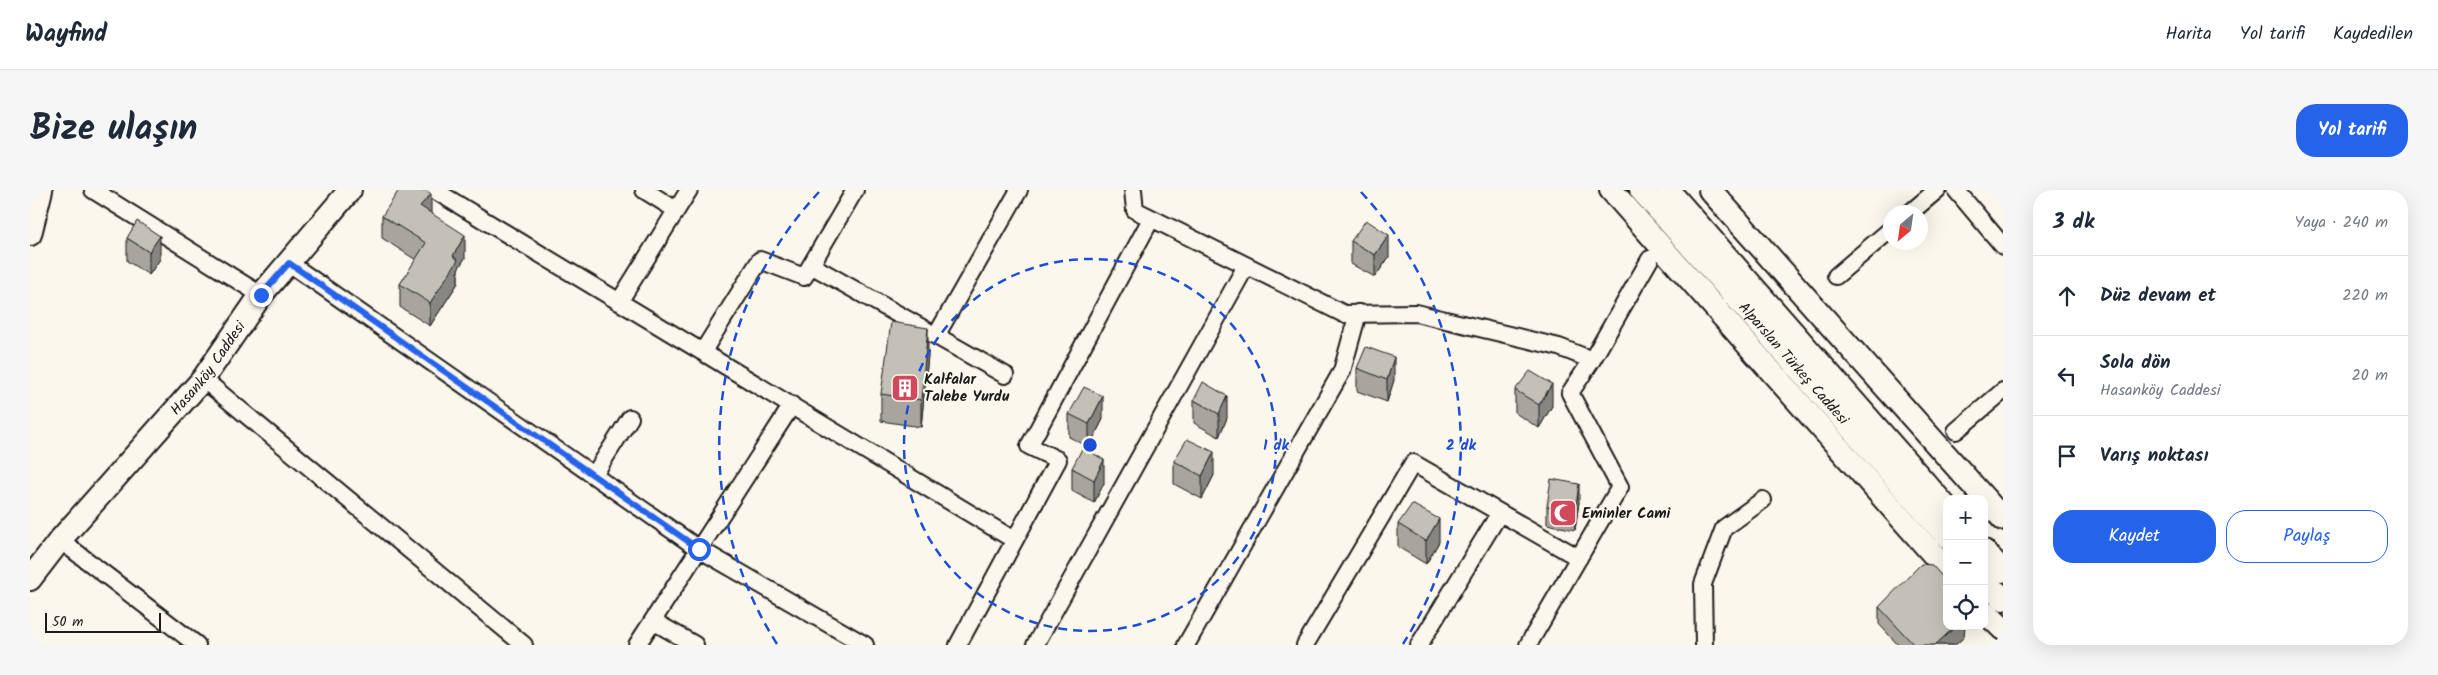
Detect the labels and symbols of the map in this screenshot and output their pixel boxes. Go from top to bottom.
north arrow [1883,205,1928,250]
route end [250,284,273,307]
street label: Alparslan Türkeş Caddesi [1732,297,1855,432]
street label: Hasanköy Caddesi [165,316,253,421]
place label: Kalfalar Talebe Yurdu [924,368,1010,409]
building icon: Kalfalar Talebe Yurdu [890,373,920,403]
text: 1 dk [1263,434,1289,458]
text: 2 dk [1446,434,1477,458]
centre of rings [1081,436,1099,454]
mosque icon: Eminler Cami [1548,498,1578,528]
place label: Eminler Cami [1582,502,1671,526]
route start [688,538,711,561]
scale bar [45,610,161,633]

